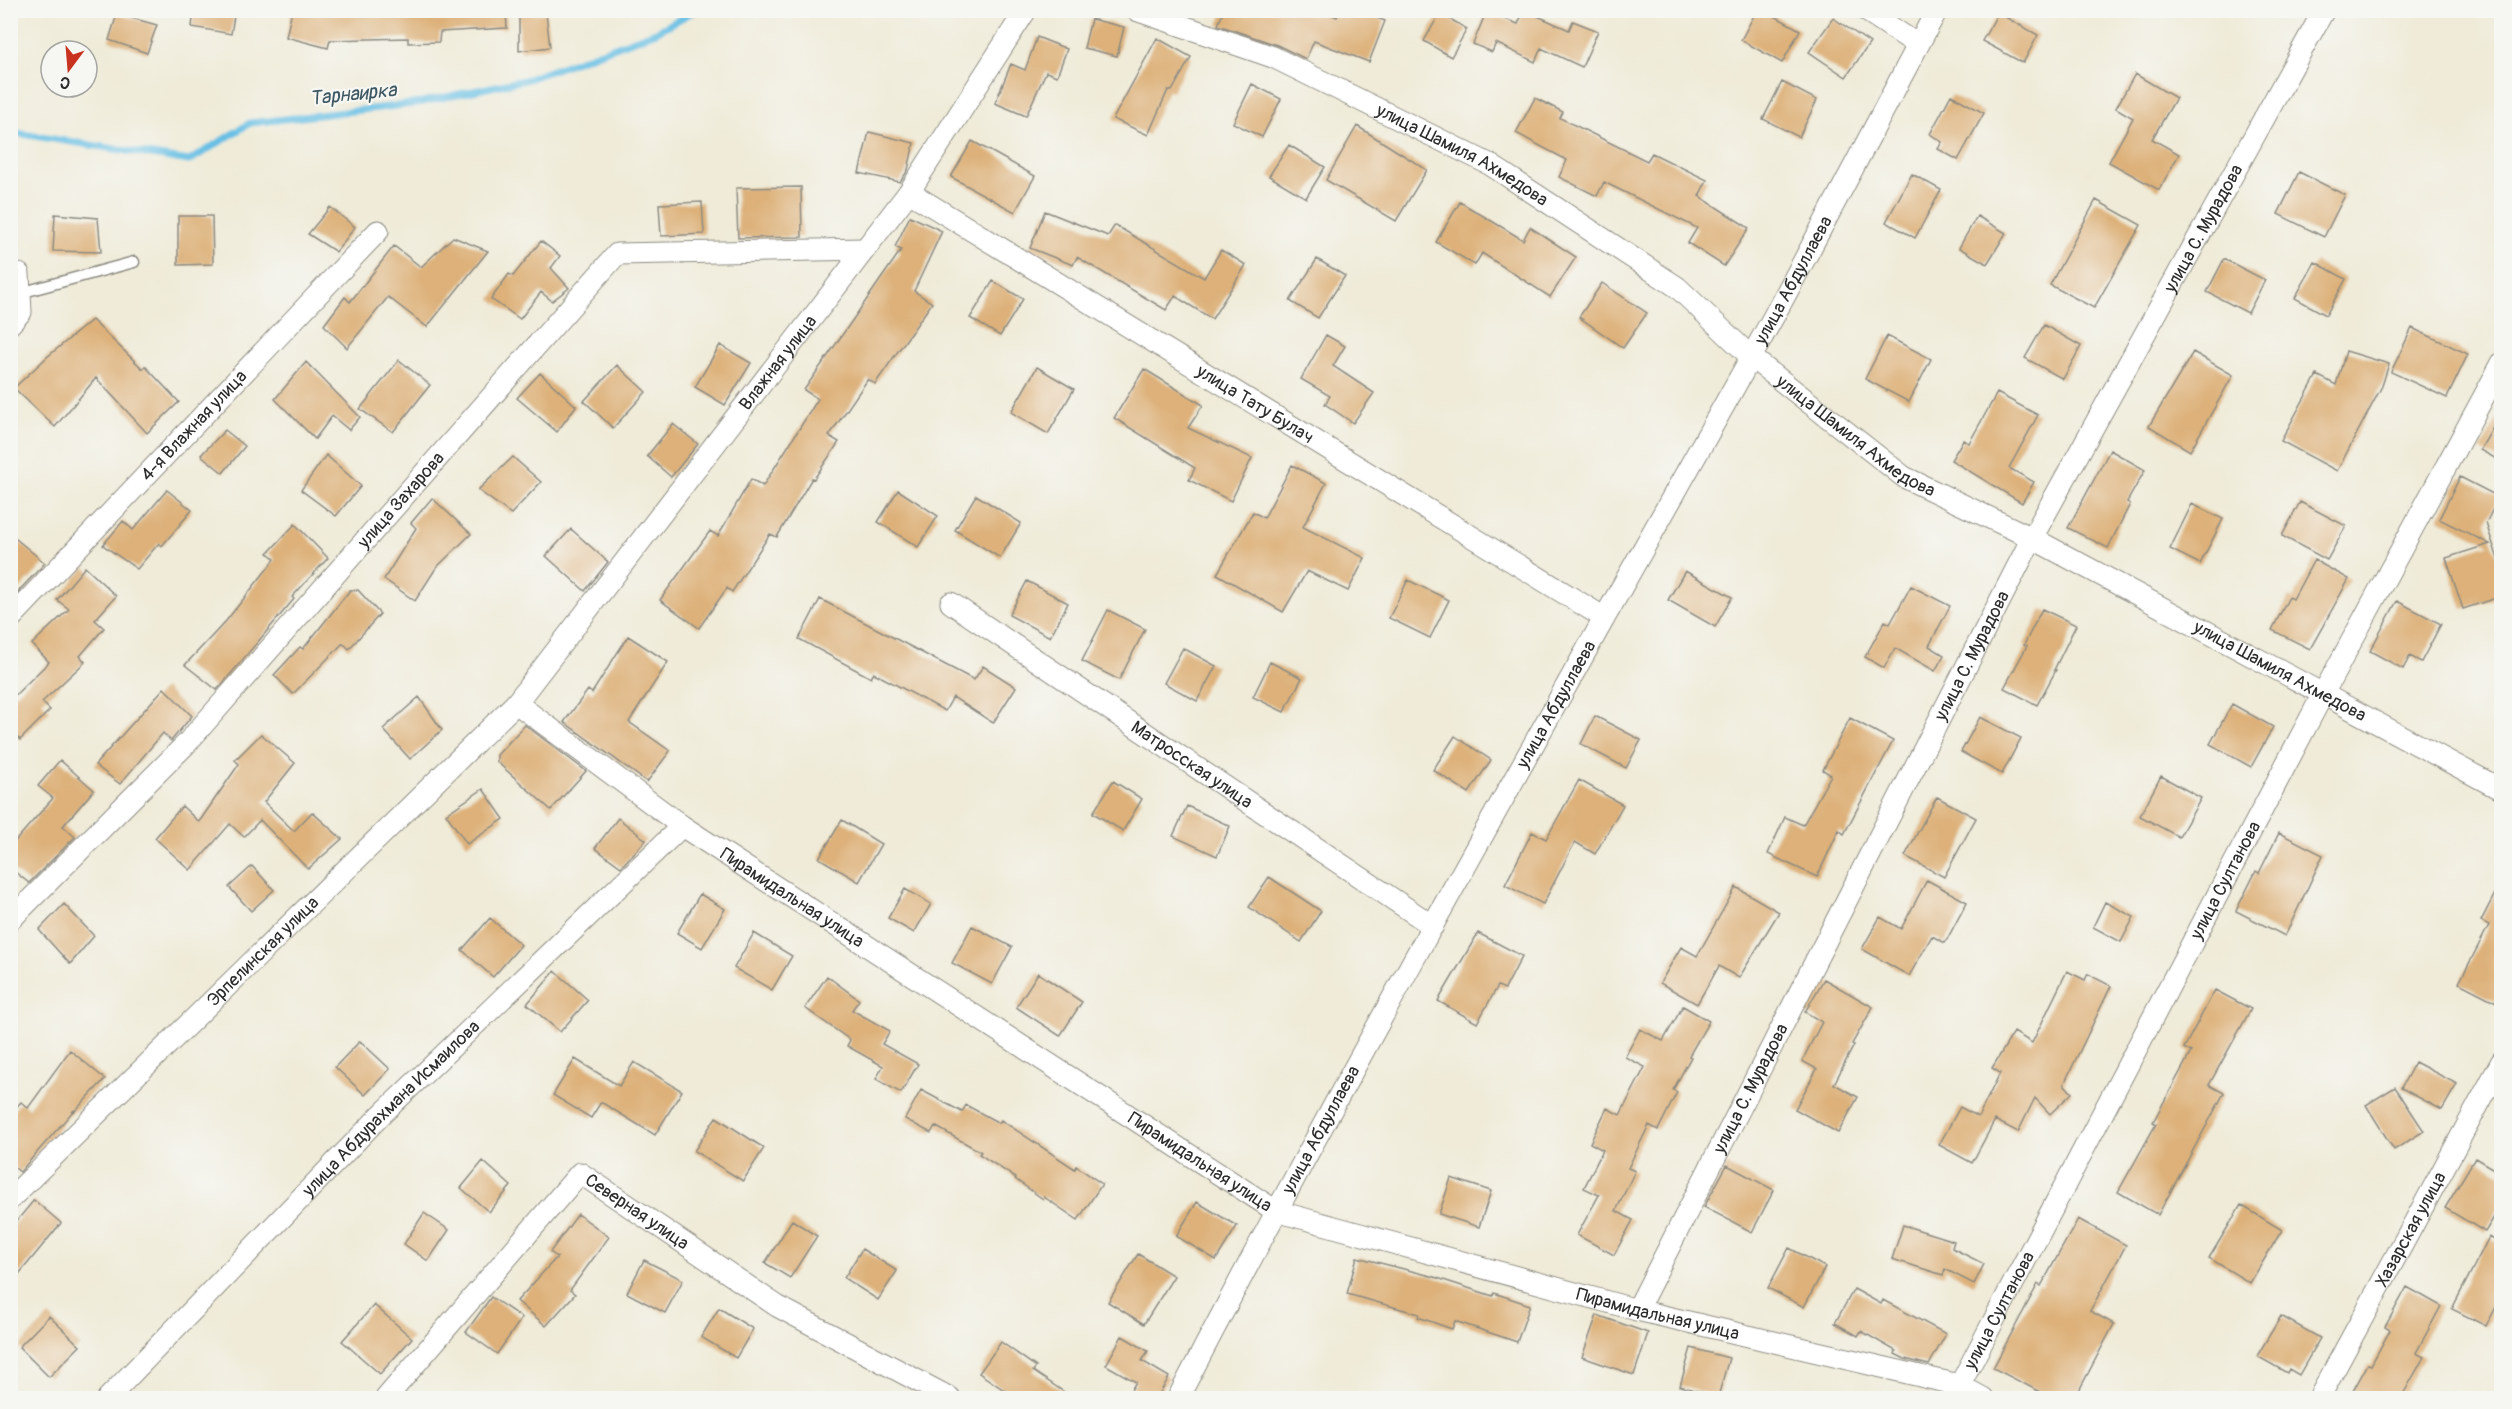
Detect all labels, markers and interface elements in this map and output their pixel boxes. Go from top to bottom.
north arrow [39,39,99,99]
text: С [58,71,73,93]
water label: Тарнаирка [308,77,399,111]
street label: улица Шамиля Ахмедова [1372,98,1553,211]
street label: улица С. Мурадова [2158,160,2248,297]
street label: улица Абдуллаева [1749,212,1837,349]
street label: Влажная улица [734,310,822,415]
street label: улица Тату Булач [1192,359,1318,449]
street label: 4-я Влажная улица [136,365,252,486]
street label: улица Шамиля Ахмедова [1771,369,1939,502]
street label: улица Захарова [352,447,449,554]
street label: улица С. Мурадова [1929,587,2015,725]
street label: улица Шамиля Ахмедова [2189,615,2370,727]
street label: улица Абдуллаева [1511,636,1601,773]
street label: Матросская улица [1127,715,1257,813]
street label: улица Султанова [2184,817,2266,944]
street label: Пирамидальная улица [716,842,869,953]
street label: Эрпелинская улица [202,891,324,1011]
street label: улица Абдурахмана Исмаилова [296,1015,484,1202]
street label: улица С. Мурадова [1707,1019,1793,1158]
street label: улица Абдуллаева [1276,1061,1365,1199]
street label: Пирамидальная улица [1124,1107,1276,1217]
street label: Северная улица [581,1168,694,1255]
street label: Хазарская улица [2370,1168,2451,1291]
street label: улица Султанова [1958,1247,2040,1374]
street label: Пирамидальная улица [1574,1282,1742,1345]

